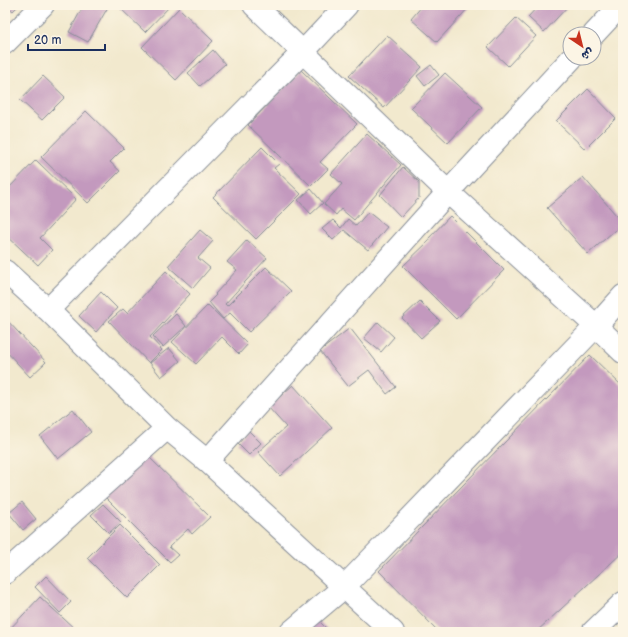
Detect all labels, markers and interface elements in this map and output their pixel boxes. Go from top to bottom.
scale bar [28,26,105,52]
north arrow [562,26,602,66]
text: 20 m [34,33,61,48]
text: ش [579,45,596,63]

